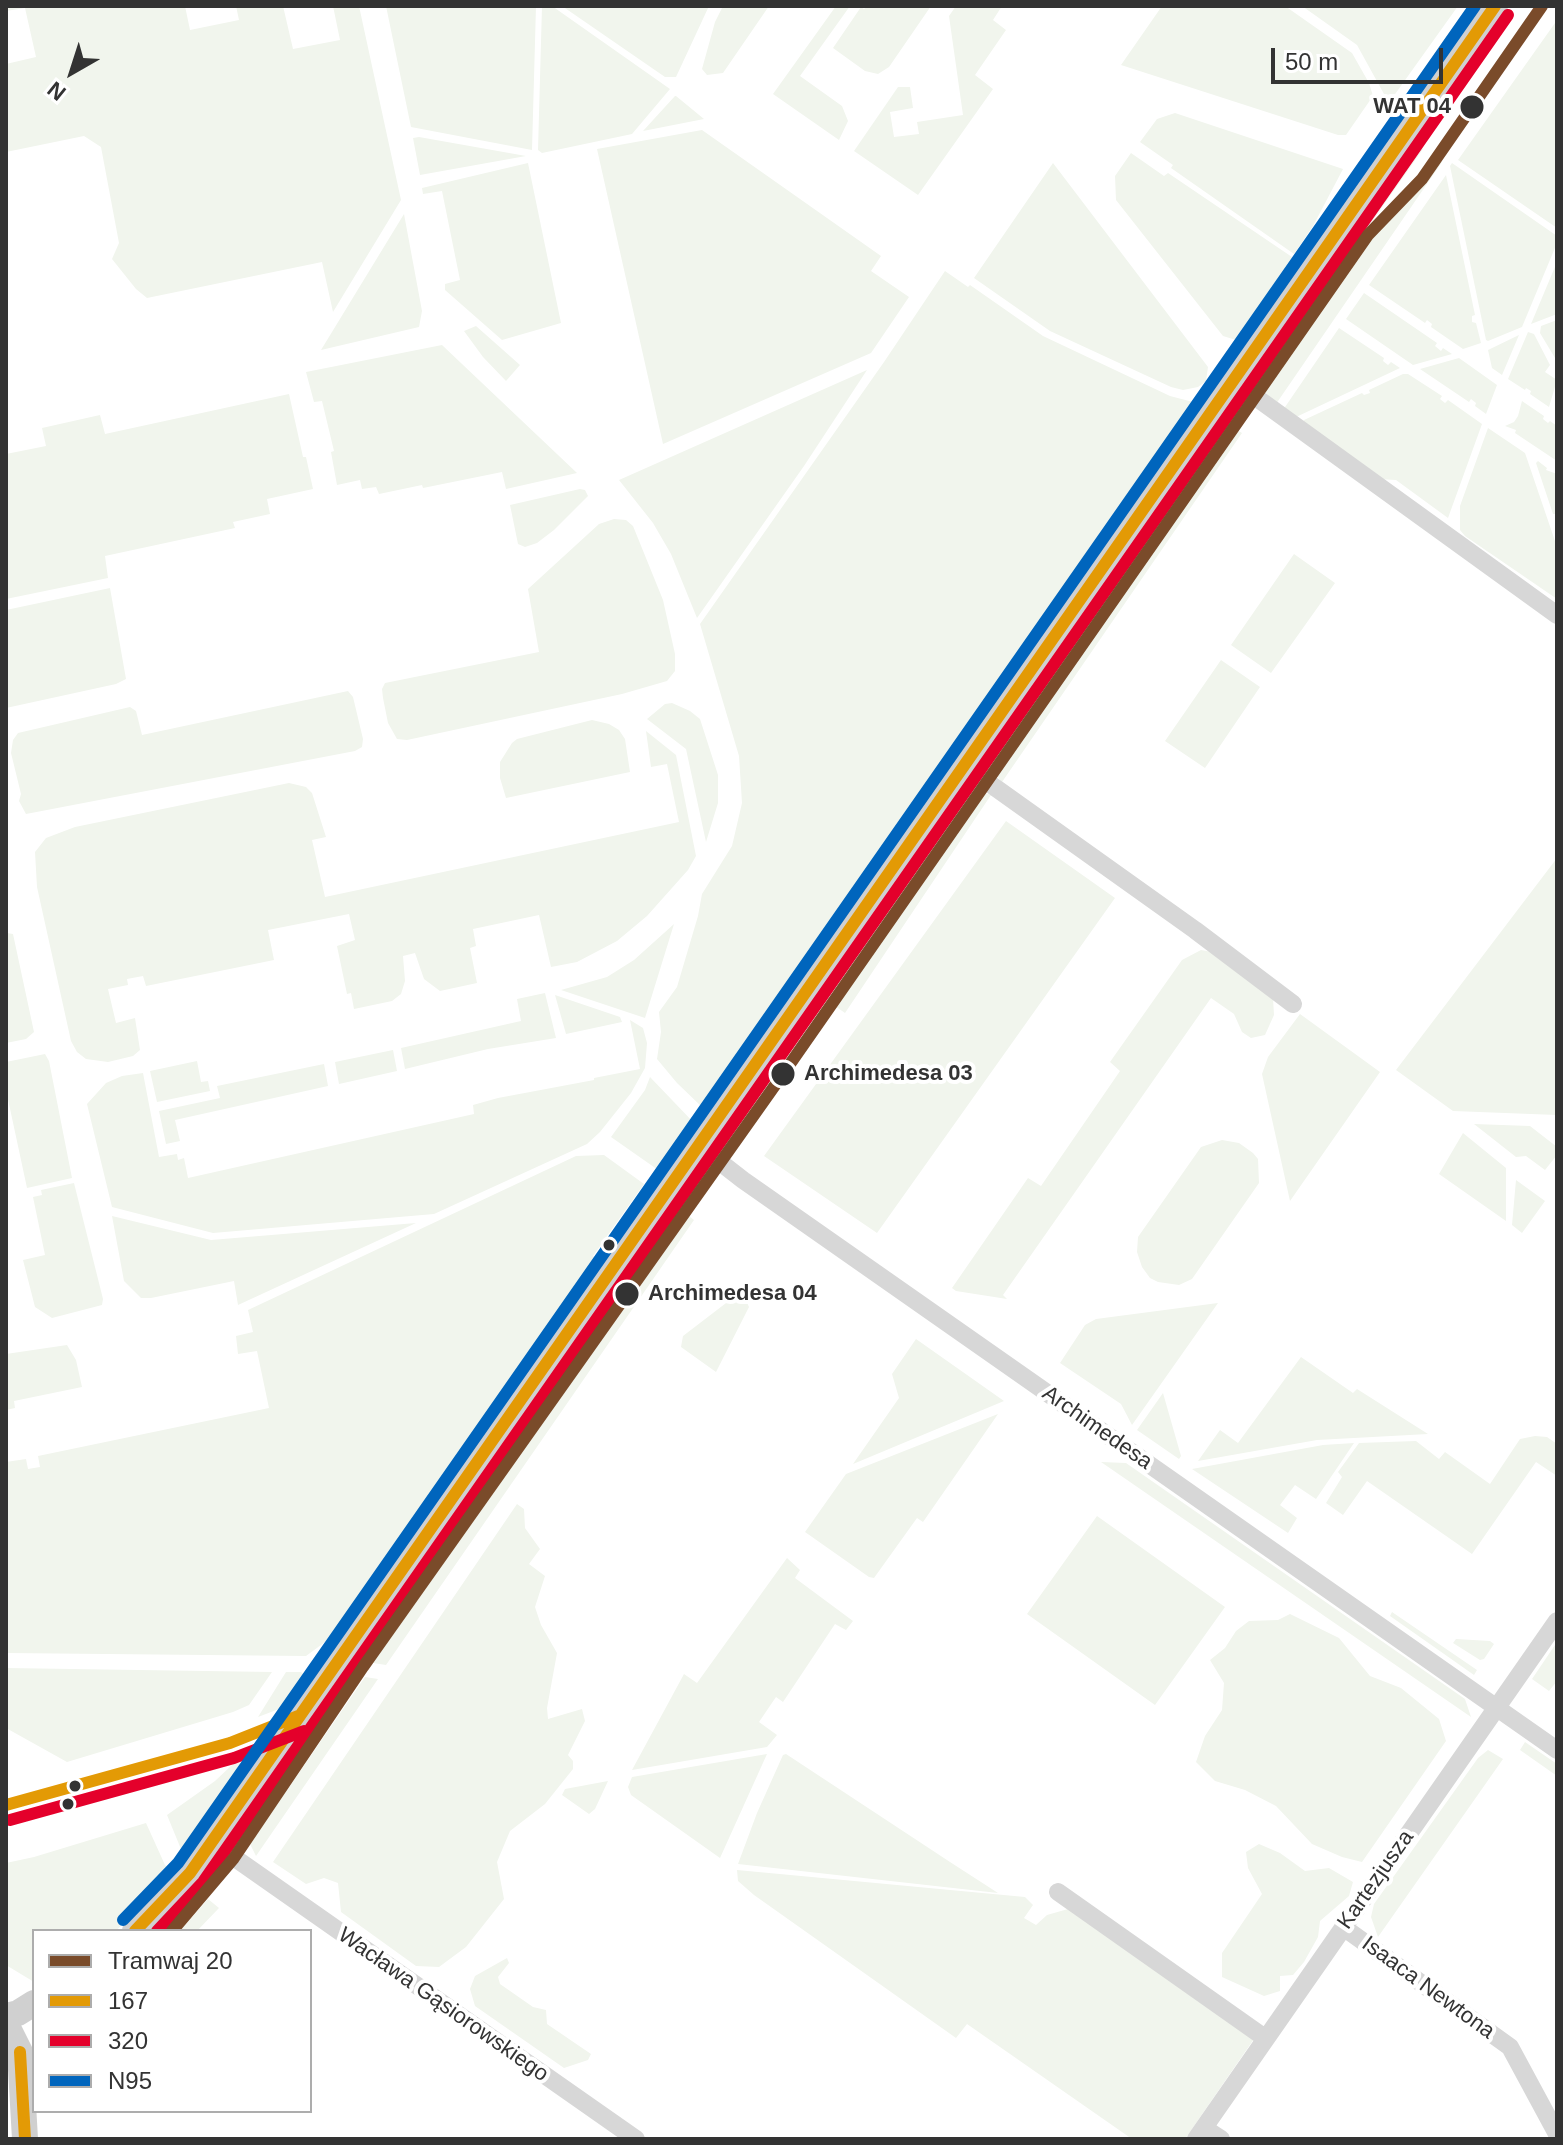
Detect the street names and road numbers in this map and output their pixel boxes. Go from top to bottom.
street label: Archimedesa [1037,1380,1157,1476]
street label: Kartezjusza [1332,1825,1420,1935]
street label: Wacława Gąsiorowskiego [333,1922,553,2088]
street label: Isaaca Newtona [1356,1931,1500,2045]

